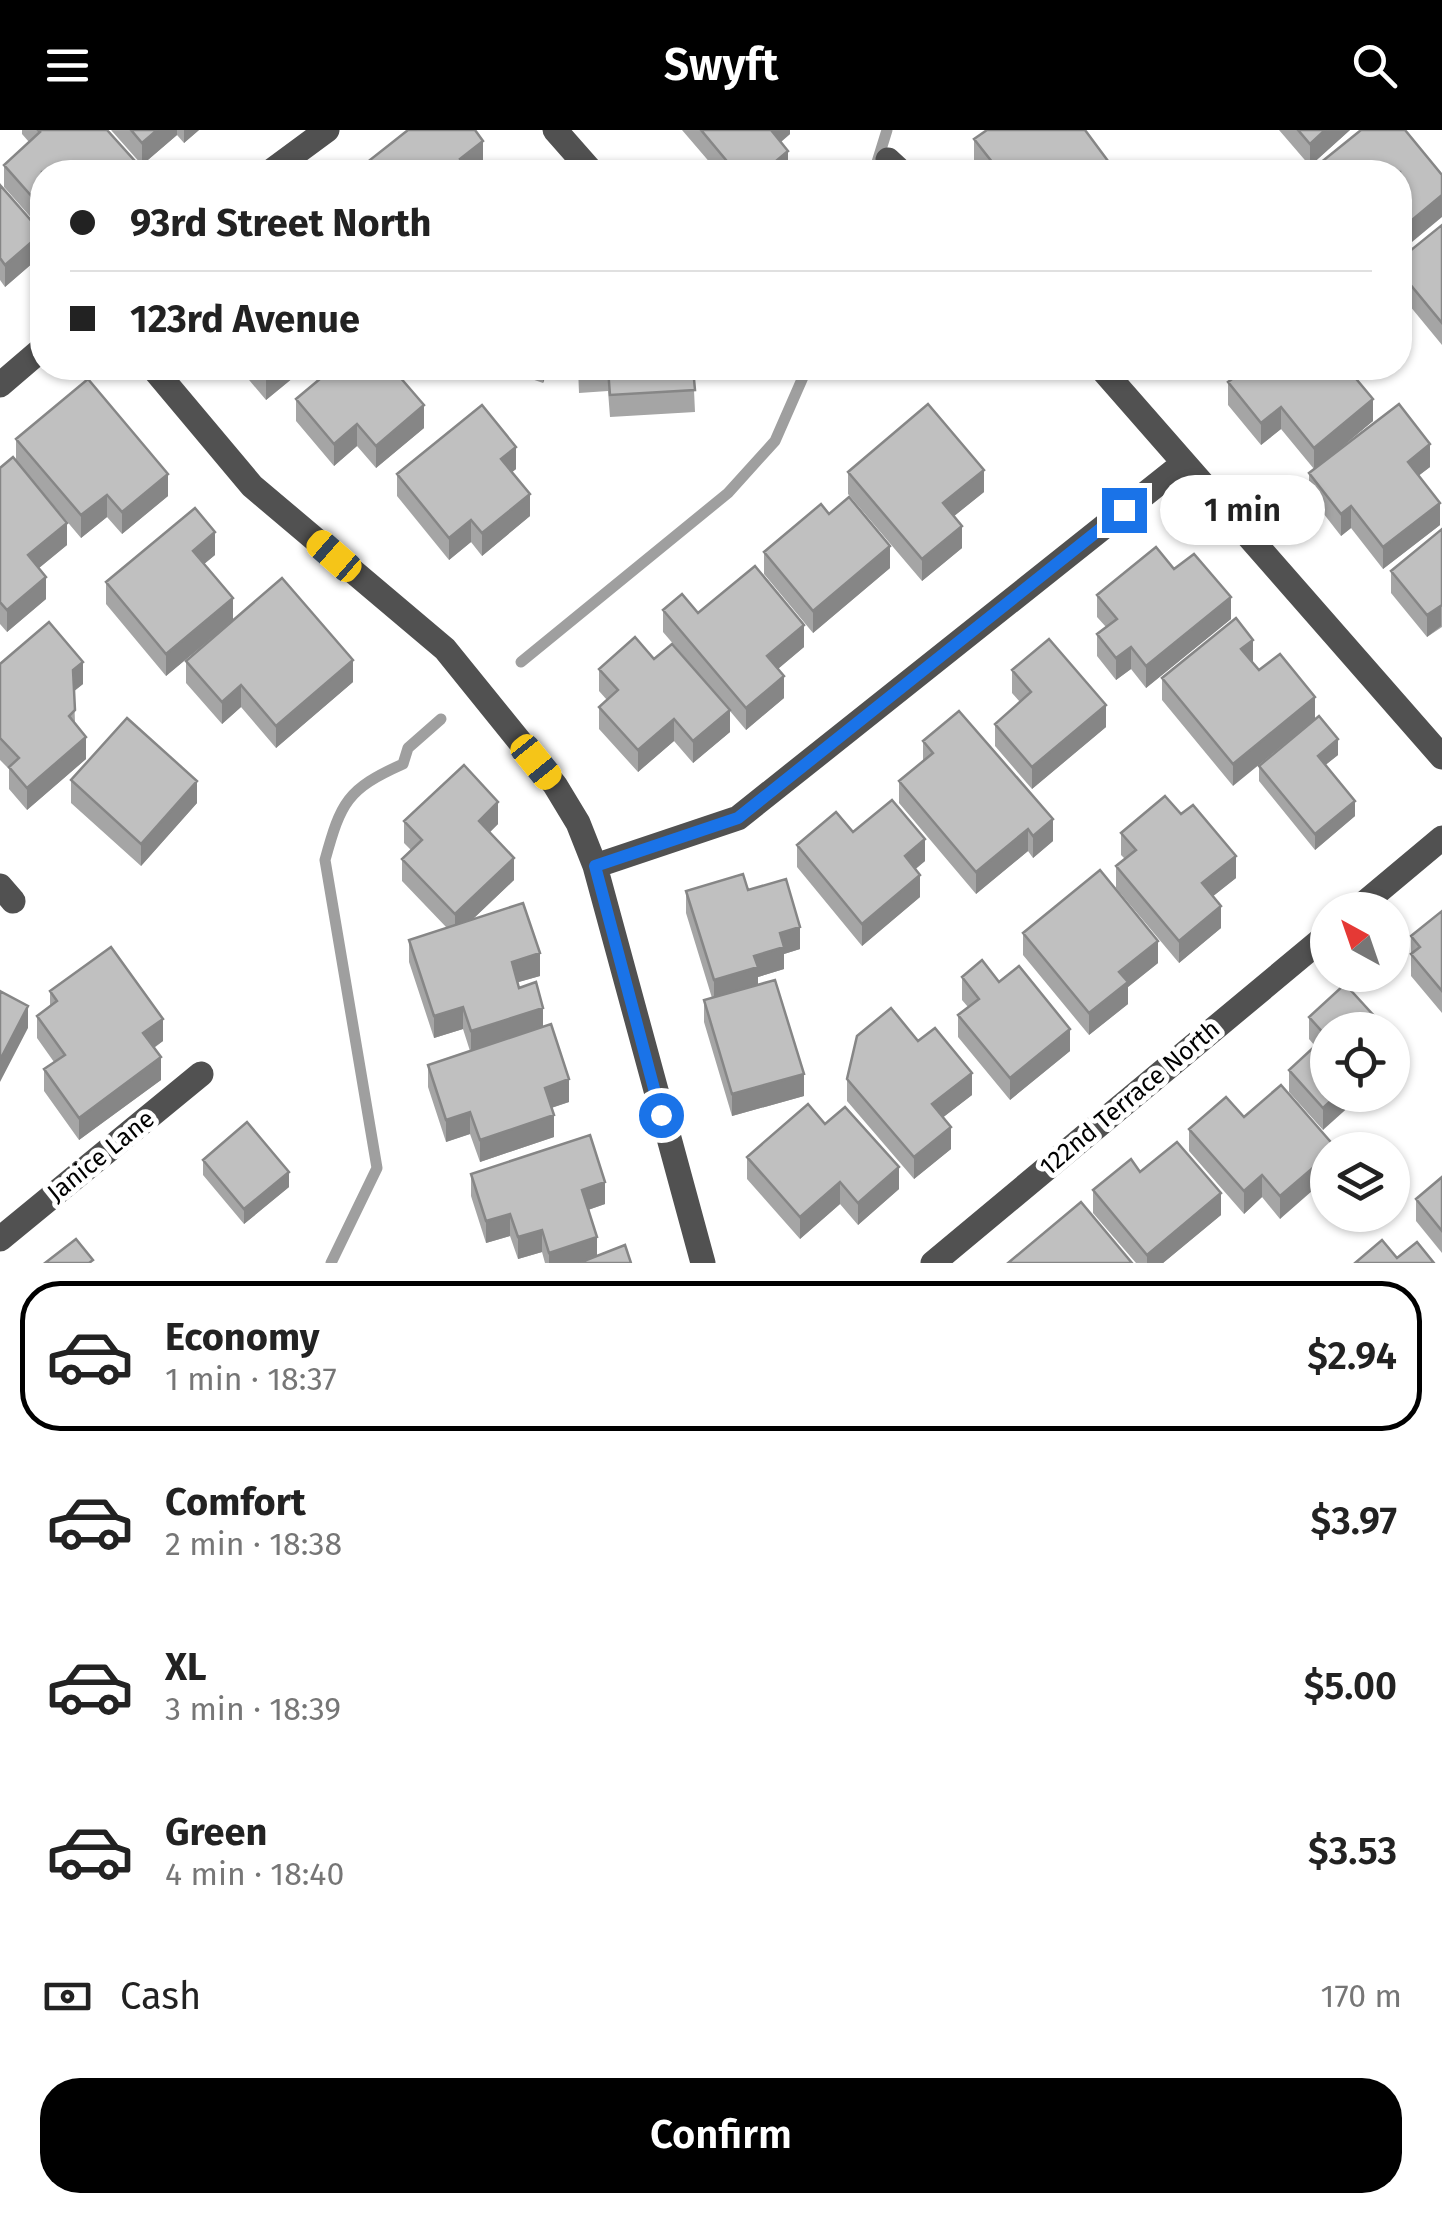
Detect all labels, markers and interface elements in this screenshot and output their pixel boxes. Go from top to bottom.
icon: menu [40,38,95,93]
text: Swyft [664,38,778,92]
icon: search [1347,38,1402,93]
text: 93rd Street North [130,200,432,246]
text: 123rd Avenue [130,296,360,342]
callout: 1 min [1159,475,1324,545]
route end [1102,488,1147,533]
text: 1 min [1204,491,1281,529]
car [302,525,366,587]
car [505,729,567,795]
north arrow [1310,892,1410,992]
map controls [1310,892,1410,1232]
button: locate [1310,1012,1410,1112]
street label: 122nd Terrace North [1034,1014,1226,1182]
route start [639,1093,684,1138]
street label: Janice Lane [42,1104,160,1208]
button: layers [1310,1132,1410,1232]
icon: car [45,1311,135,1401]
text: Economy [165,1314,320,1360]
text: $2.94 [1307,1333,1397,1379]
text: 1 min · 18:37 [165,1360,337,1398]
icon: car [45,1476,135,1566]
text: Comfort [165,1479,306,1525]
text: $3.97 [1310,1498,1397,1544]
text: 2 min · 18:38 [165,1525,342,1563]
icon: car [45,1641,135,1731]
text: XL [165,1644,207,1690]
text: $5.00 [1304,1663,1397,1709]
text: 3 min · 18:39 [165,1690,341,1728]
icon: car [45,1806,135,1896]
text: Green [165,1809,268,1855]
text: $3.53 [1308,1828,1397,1874]
text: 4 min · 18:40 [165,1855,344,1893]
icon: cash [40,1969,95,2024]
text: Cash [120,1973,201,2019]
text: 170 m [1321,1977,1402,2015]
button: Confirm [40,2078,1402,2193]

